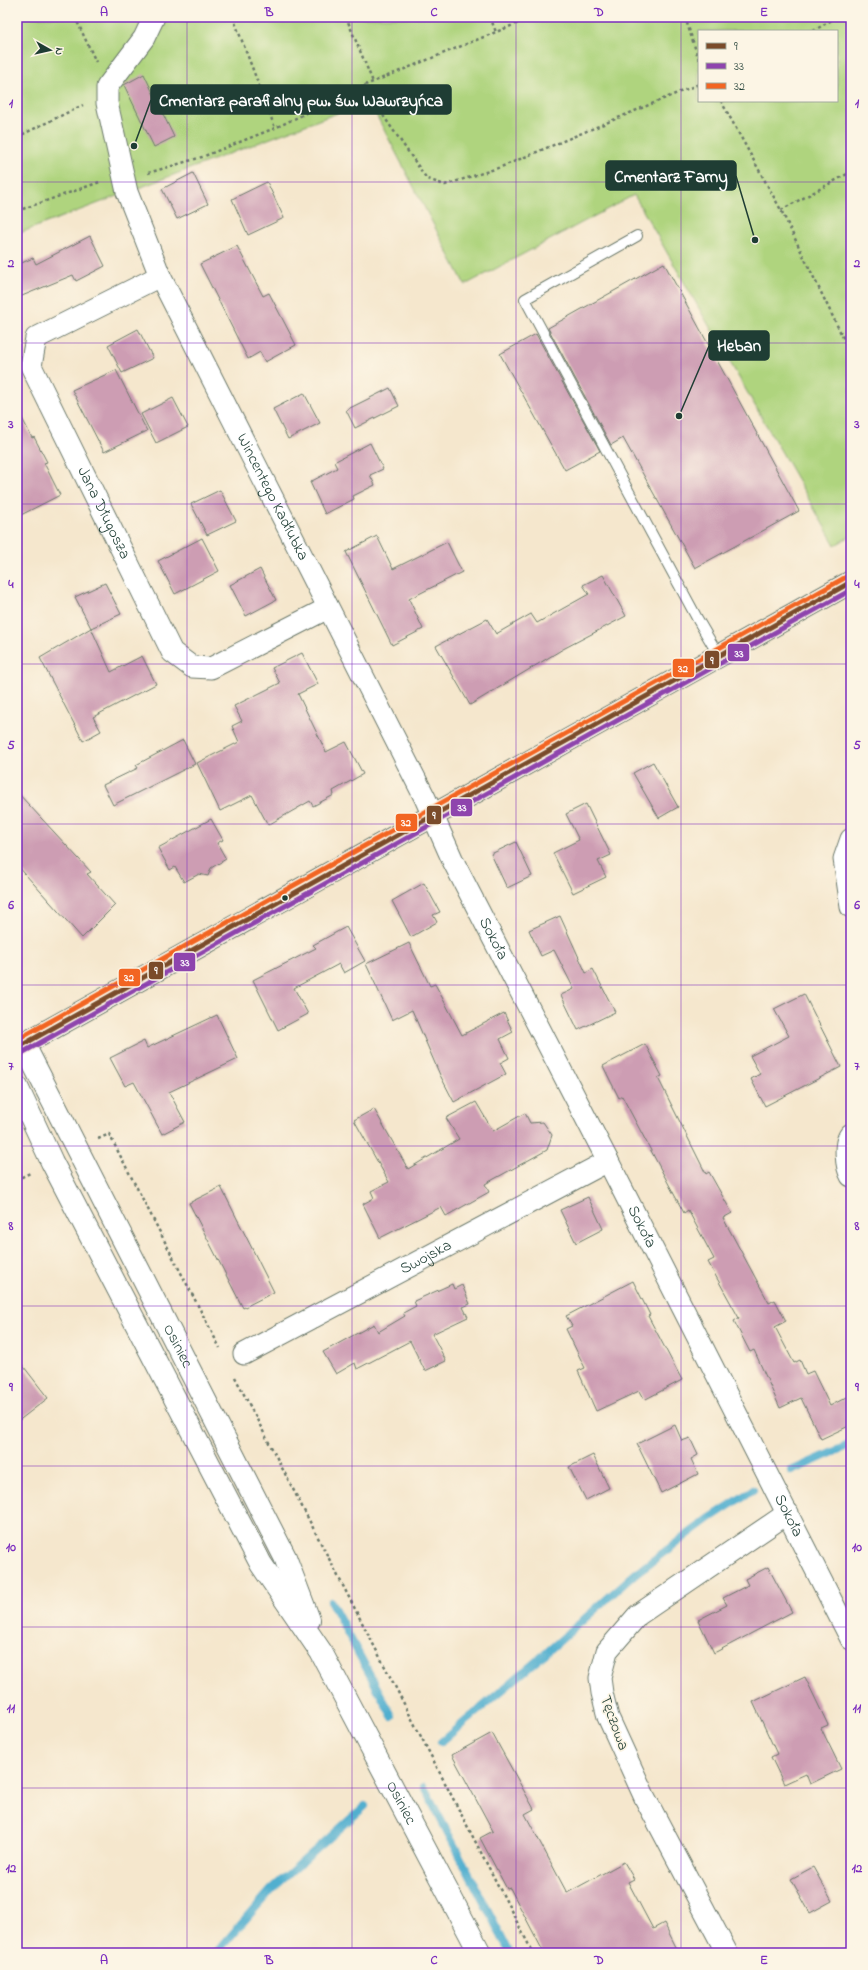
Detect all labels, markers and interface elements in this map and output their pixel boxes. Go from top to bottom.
text: A [100,3,108,22]
text: B [264,3,274,22]
text: C [430,3,438,22]
text: D [593,3,604,22]
text: E [760,3,768,22]
north arrow [30,30,70,70]
legend [698,30,838,102]
text: 9 [734,38,738,56]
text: N [50,46,67,56]
text: 33 [734,58,744,76]
text: 32 [734,78,745,96]
callout: Cmentarz parafialny pw. św. Wawrzyńca [151,85,451,114]
text: Cmentarz parafialny pw. św. Wawrzyńca [159,89,443,116]
text: 1 [9,94,14,113]
text: 1 [855,94,860,113]
callout: Cmentarz Farny [606,161,736,190]
text: Cmentarz Farny [614,165,728,192]
text: 2 [7,254,15,273]
text: 2 [853,254,861,273]
callout: Heban [709,331,769,360]
text: Heban [717,334,762,359]
text: 3 [7,415,14,434]
text: 3 [853,415,860,434]
street label: Wincentego Kadłubka [230,429,315,565]
street label: Jana Długosza [70,463,136,563]
text: 4 [7,575,14,594]
text: 4 [853,575,860,594]
line badge: 33 [727,643,750,662]
text: 33 [733,646,744,662]
line badge: 9 [704,650,720,669]
text: 9 [709,653,714,669]
line badge: 32 [672,658,695,678]
text: 32 [677,661,689,677]
text: 5 [7,736,15,755]
text: 5 [853,736,861,755]
line badge: 33 [450,798,473,817]
text: 33 [456,800,467,816]
line badge: 9 [426,805,442,825]
text: 9 [431,808,436,824]
line badge: 32 [395,813,418,832]
text: 32 [400,815,412,831]
unlabelled marker [280,893,290,903]
text: 6 [7,896,14,915]
text: 6 [853,896,860,915]
street label: Sokoła [472,913,514,964]
line badge: 33 [173,952,196,972]
text: 33 [179,955,190,971]
line badge: 9 [148,961,164,980]
text: 9 [153,963,158,979]
line badge: 32 [118,968,141,987]
text: 32 [123,970,135,986]
text: 7 [8,1057,14,1076]
text: 7 [854,1057,860,1076]
street label: Sokoła [621,1201,662,1252]
text: 8 [8,1217,14,1236]
text: 8 [854,1217,860,1236]
street label: Swojska [396,1234,456,1281]
street label: Osiniec [156,1320,199,1373]
text: 9 [8,1378,14,1397]
text: 9 [854,1378,860,1397]
street label: Sokoła [767,1490,809,1541]
text: 10 [6,1538,16,1557]
text: 10 [852,1538,862,1557]
street label: Tęczowa [593,1692,635,1754]
text: 11 [7,1699,16,1718]
text: 11 [853,1699,862,1718]
street label: Osiniec [379,1777,423,1830]
text: 12 [6,1859,17,1878]
text: 12 [852,1859,863,1878]
text: A [100,1951,108,1970]
text: B [264,1951,274,1970]
text: C [430,1951,438,1970]
text: D [593,1951,604,1970]
text: E [760,1951,768,1970]

